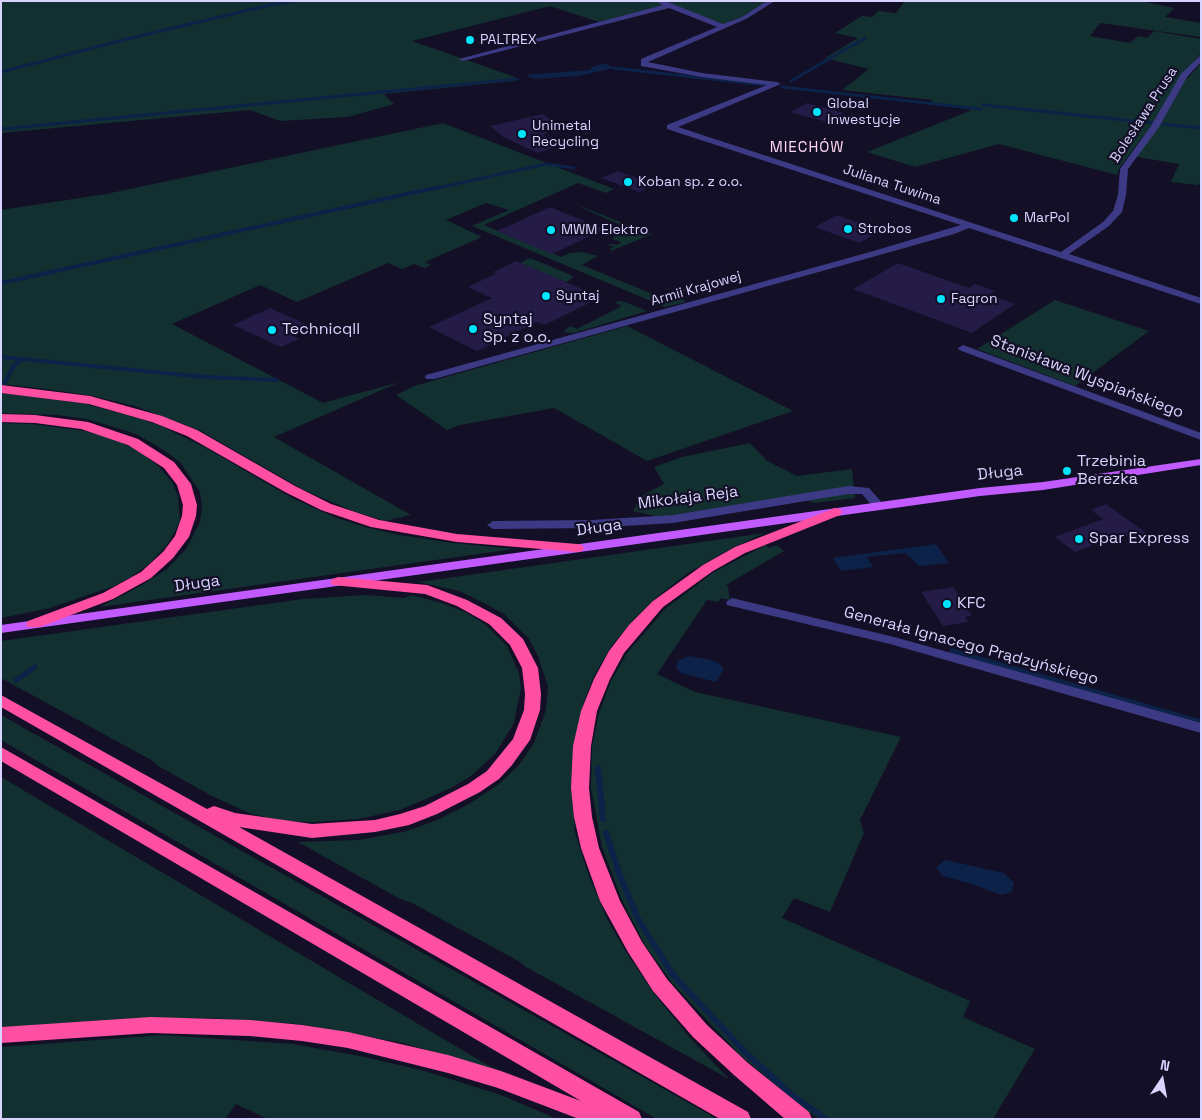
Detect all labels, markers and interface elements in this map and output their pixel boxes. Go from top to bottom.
place label: PALTREX [480,32,537,48]
marker: PALTREX [464,34,476,46]
street label: Bolesława Prusa [1107,64,1181,166]
place label: Global Inwestycje [827,96,901,128]
marker: Global Inwestycje [811,106,823,118]
place label: Unimetal Recycling [532,118,599,150]
marker: Unimetal Recycling [516,128,528,140]
district label: MIECHÓW [769,139,845,157]
street label: Juliana Tuwima [841,161,943,209]
place label: Koban sp. z o.o. [638,174,743,190]
marker: Koban sp. z o.o. [622,176,634,188]
place label: MarPol [1024,210,1070,226]
marker: MarPol [1008,212,1020,224]
place label: Strobos [858,221,912,237]
place label: MWM Elektro [561,222,648,238]
marker: Strobos [842,223,854,235]
marker: MWM Elektro [545,224,557,236]
street label: Armii Krajowej [649,268,743,310]
place label: Syntaj [556,288,599,304]
marker: Syntaj [540,290,552,302]
place label: Fagron [951,291,998,307]
marker: Fagron [935,293,947,305]
place label: Syntaj Sp. z o.o. [483,310,551,348]
place label: Technicqll [282,320,360,340]
marker: Syntaj Sp. z o.o. [467,323,479,335]
marker: Technicqll [266,324,278,336]
street label: Stanisława Wyspiańskiego [988,331,1186,423]
place label: Trzebinia Berezka [1077,452,1146,490]
street label: Długa [976,461,1024,485]
marker: Trzebinia Berezka [1061,465,1073,477]
street label: Mikołaja Reja [637,482,739,514]
street label: Długa [575,515,623,541]
place label: Spar Express [1089,529,1189,549]
marker: Spar Express [1073,533,1085,545]
street label: Długa [173,571,221,597]
place label: KFC [957,594,986,614]
marker: KFC [941,598,953,610]
street label: Generała Ignacego Prądzyńskiego [842,603,1100,689]
north arrow [1137,1055,1187,1105]
text: N [1159,1056,1172,1075]

